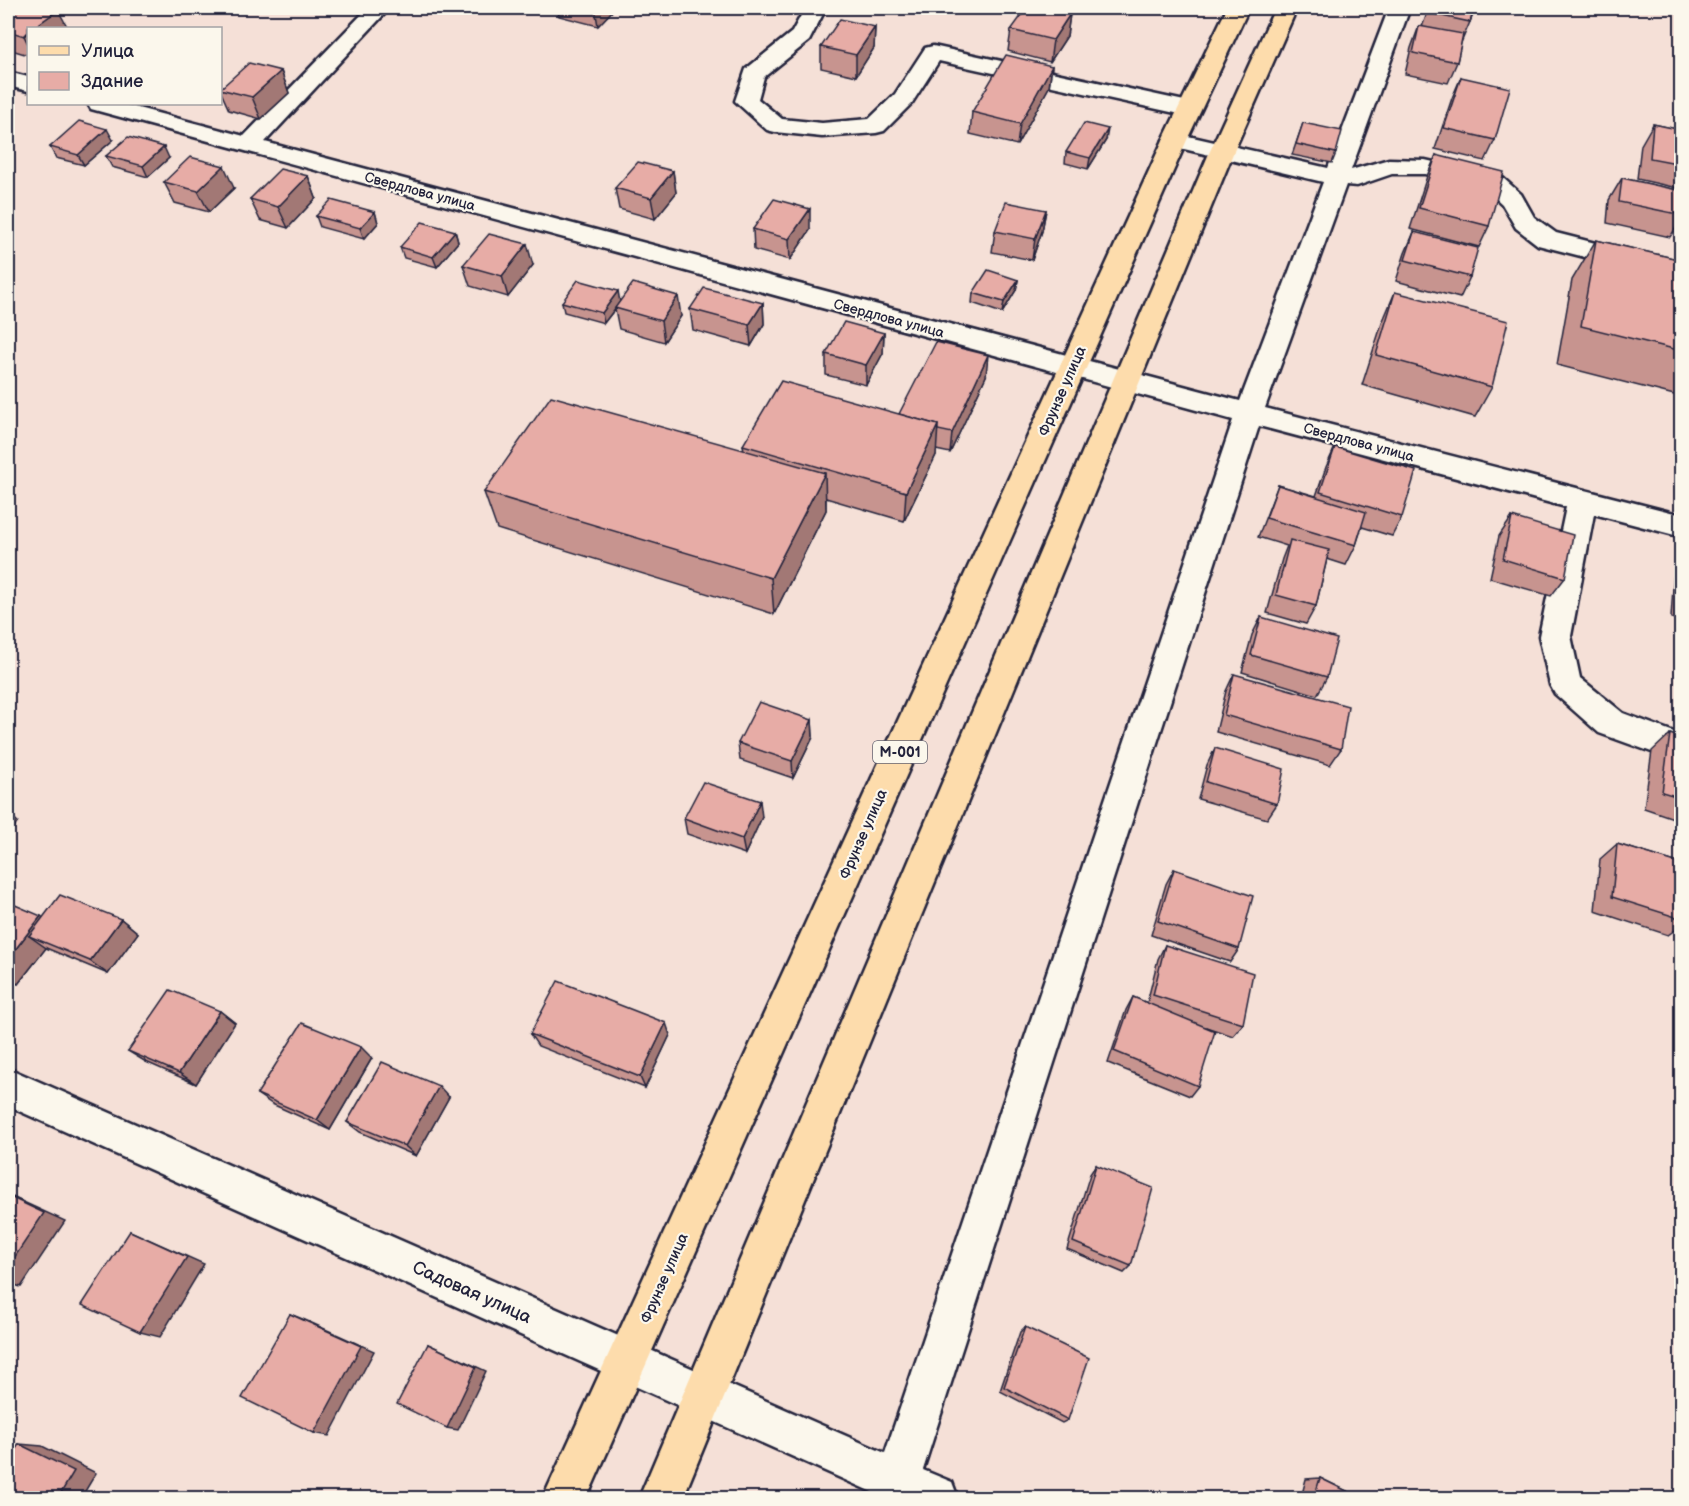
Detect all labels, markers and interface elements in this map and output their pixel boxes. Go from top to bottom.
legend [27,27,222,105]
text: Улица [81,41,135,62]
text: Здание [81,71,143,92]
street label: Свердлова улица [363,169,478,215]
street label: Свердлова улица [832,296,947,342]
street label: Фрунзе улица [1034,343,1091,439]
street label: Свердлова улица [1302,420,1417,466]
road number: M-001 [873,741,927,763]
street label: Фрунзе улица [835,786,892,882]
street label: Фрунзе улица [636,1230,693,1326]
street label: Садовая улица [409,1257,535,1328]

